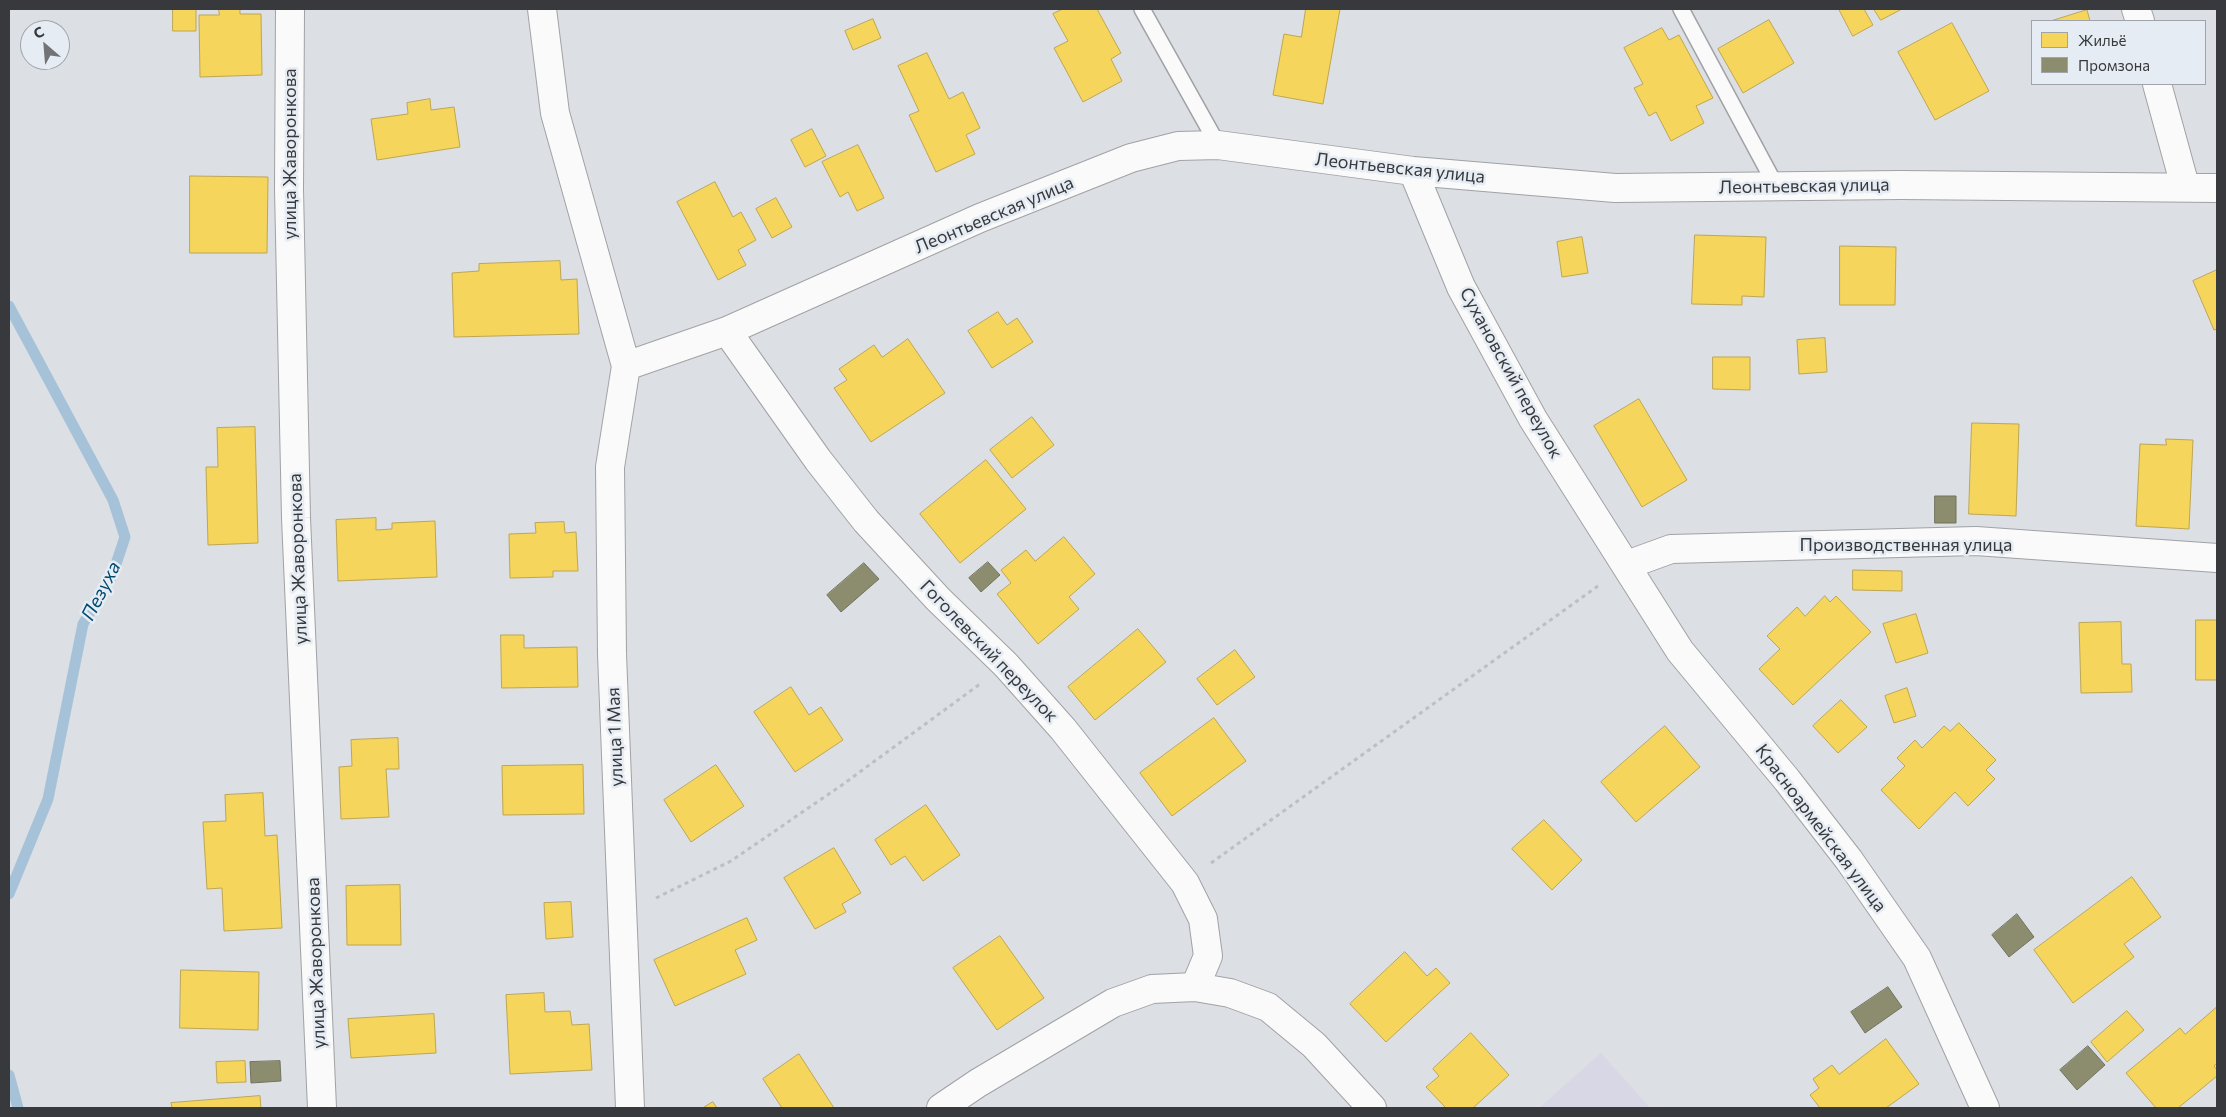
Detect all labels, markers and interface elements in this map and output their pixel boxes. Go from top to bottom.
north arrow [20,20,70,70]
legend [2031,20,2206,85]
text: С [30,22,47,42]
text: Жильё [2078,31,2126,49]
text: Промзона [2078,56,2150,74]
street label: улица Жаворонкова [279,68,301,240]
street label: Леонтьевская улица [1314,148,1486,188]
street label: Леонтьевская улица [911,172,1077,258]
street label: Леонтьевская улица [1718,174,1890,198]
street label: Сухановский переулок [1455,284,1567,462]
street label: улица Жаворонкова [284,473,312,645]
street label: Производственная улица [1800,534,2012,556]
water label: Пезуха [77,558,125,624]
street label: Гоголевский переулок [916,576,1062,726]
street label: улица 1 Мая [602,687,628,787]
street label: Красноармейская улица [1751,740,1891,916]
street label: улица Жаворонкова [302,877,330,1049]

